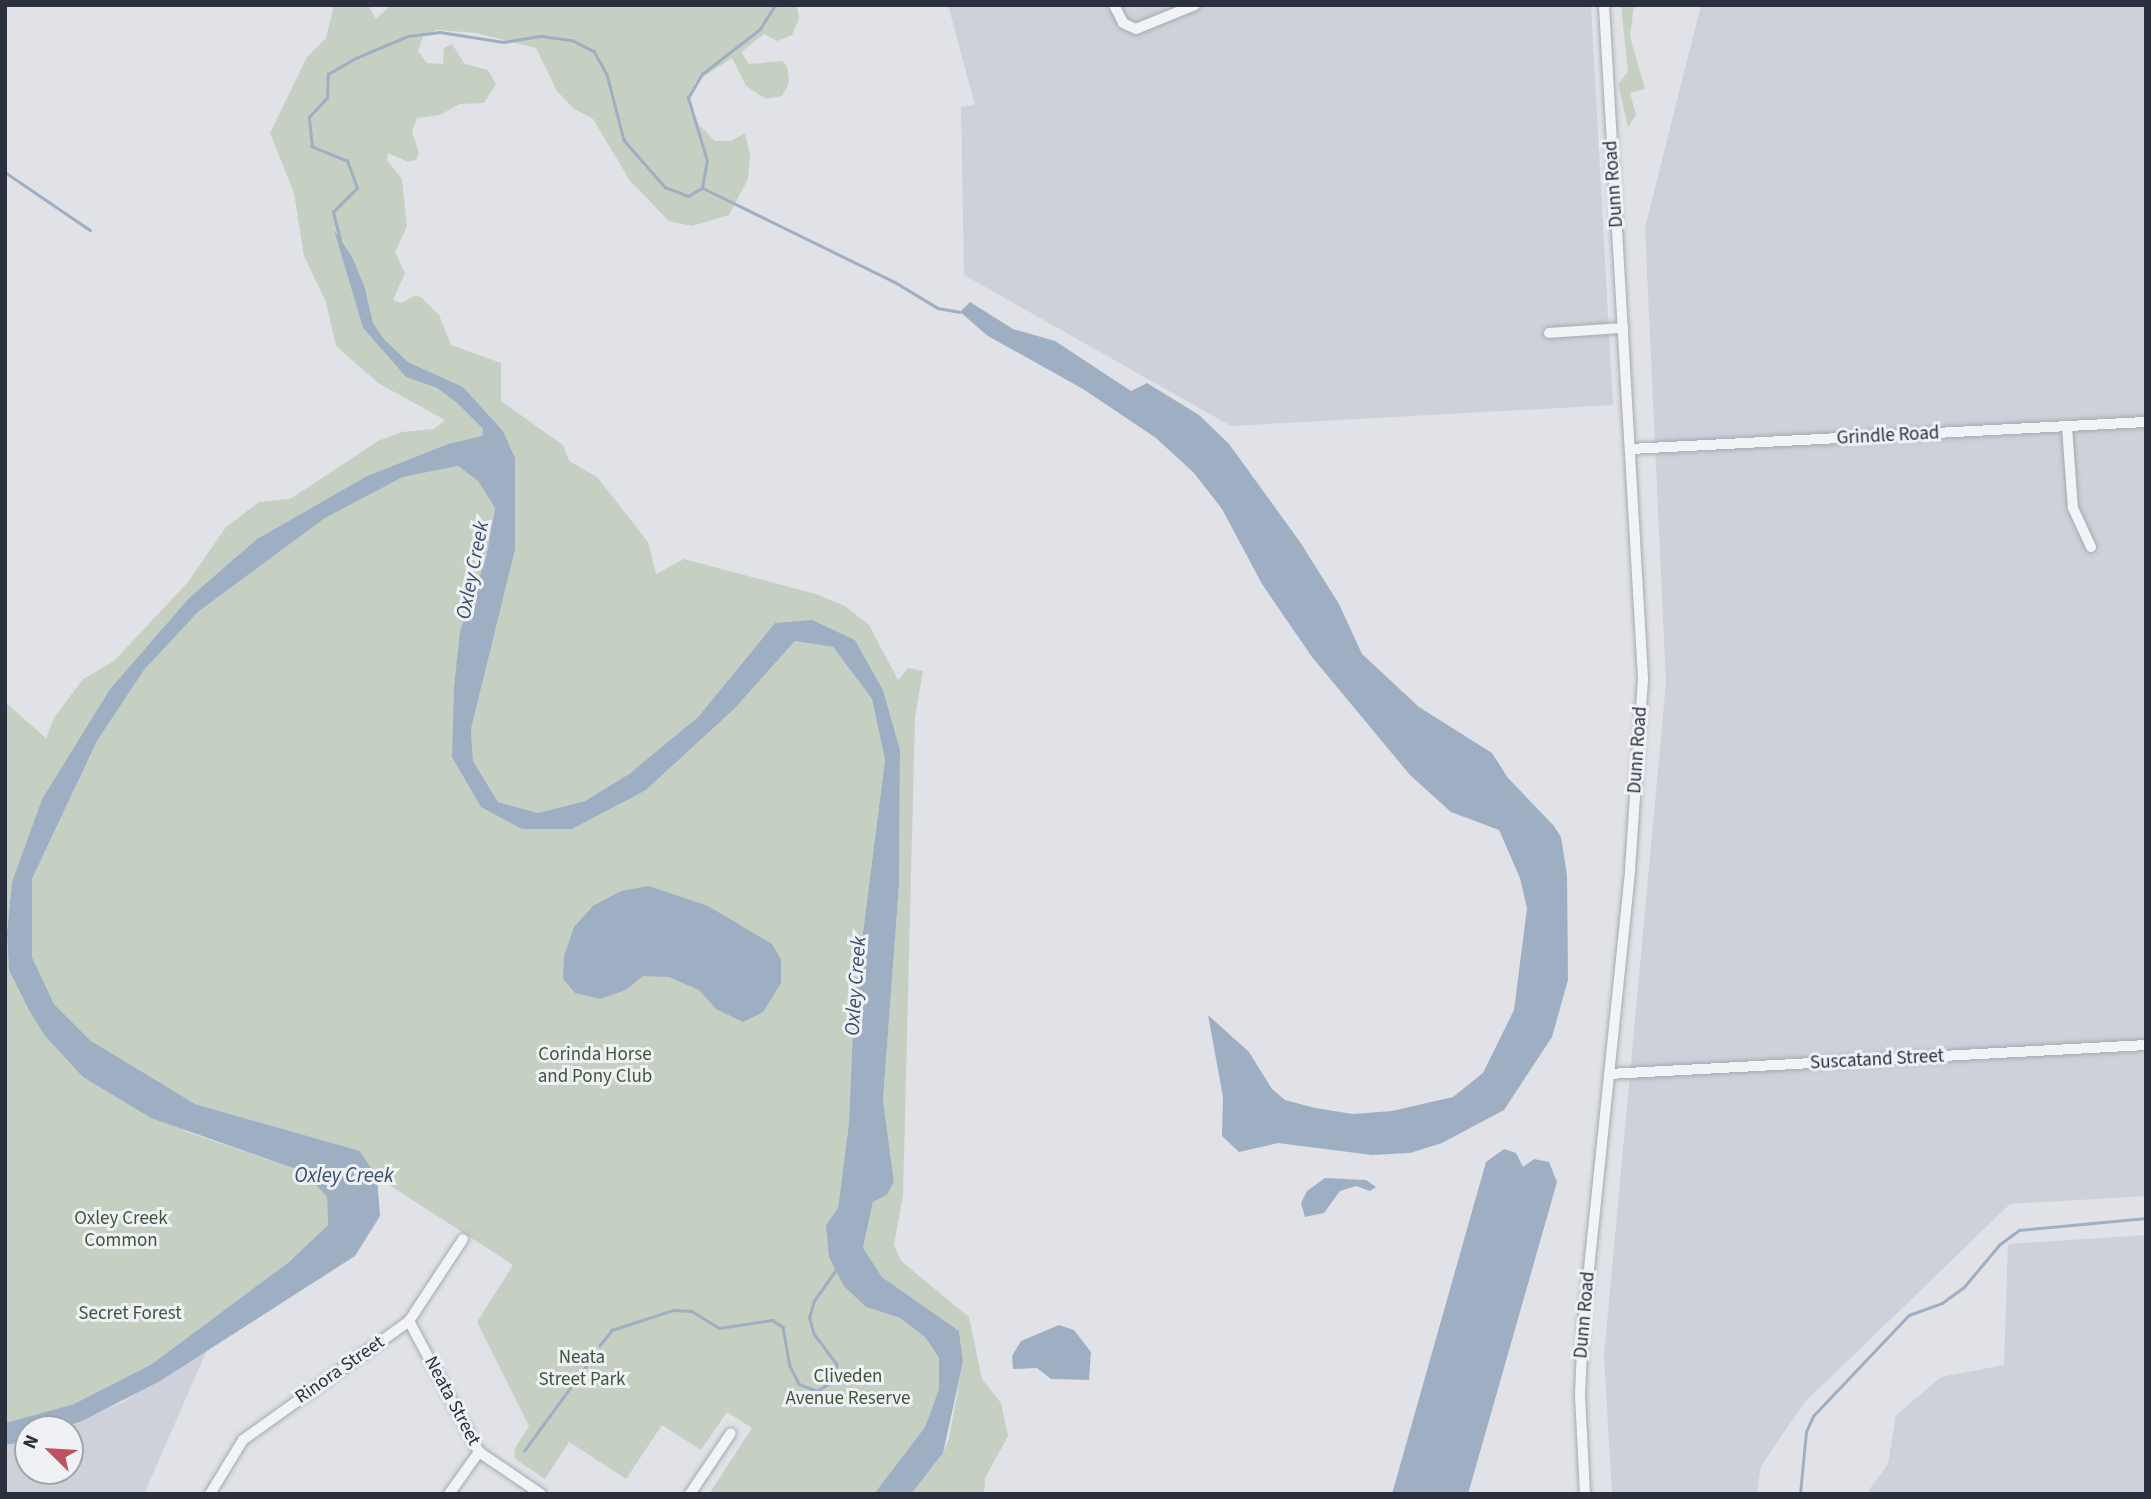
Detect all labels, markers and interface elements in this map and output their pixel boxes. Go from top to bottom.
street label: Dunn Road [1600,140,1628,228]
street label: Grindle Road [1836,422,1940,450]
water label: Oxley Creek [450,519,494,621]
street label: Dunn Road [1624,706,1652,794]
water label: Oxley Creek [839,935,871,1037]
park label: Corinda Horse and Pony Club [538,1044,652,1088]
street label: Suscatand Street [1809,1045,1945,1075]
water label: Oxley Creek [294,1162,394,1188]
park label: Oxley Creek Common [74,1208,168,1252]
street label: Dunn Road [1570,1270,1600,1360]
park label: Secret Forest [78,1303,182,1325]
street label: Rinora Street [291,1331,389,1409]
park label: Neata Street Park [539,1347,625,1391]
street label: Neata Street [419,1352,485,1450]
park label: Cliveden Avenue Reserve [785,1366,911,1410]
north arrow [14,1415,84,1485]
text: N [16,1431,46,1453]

